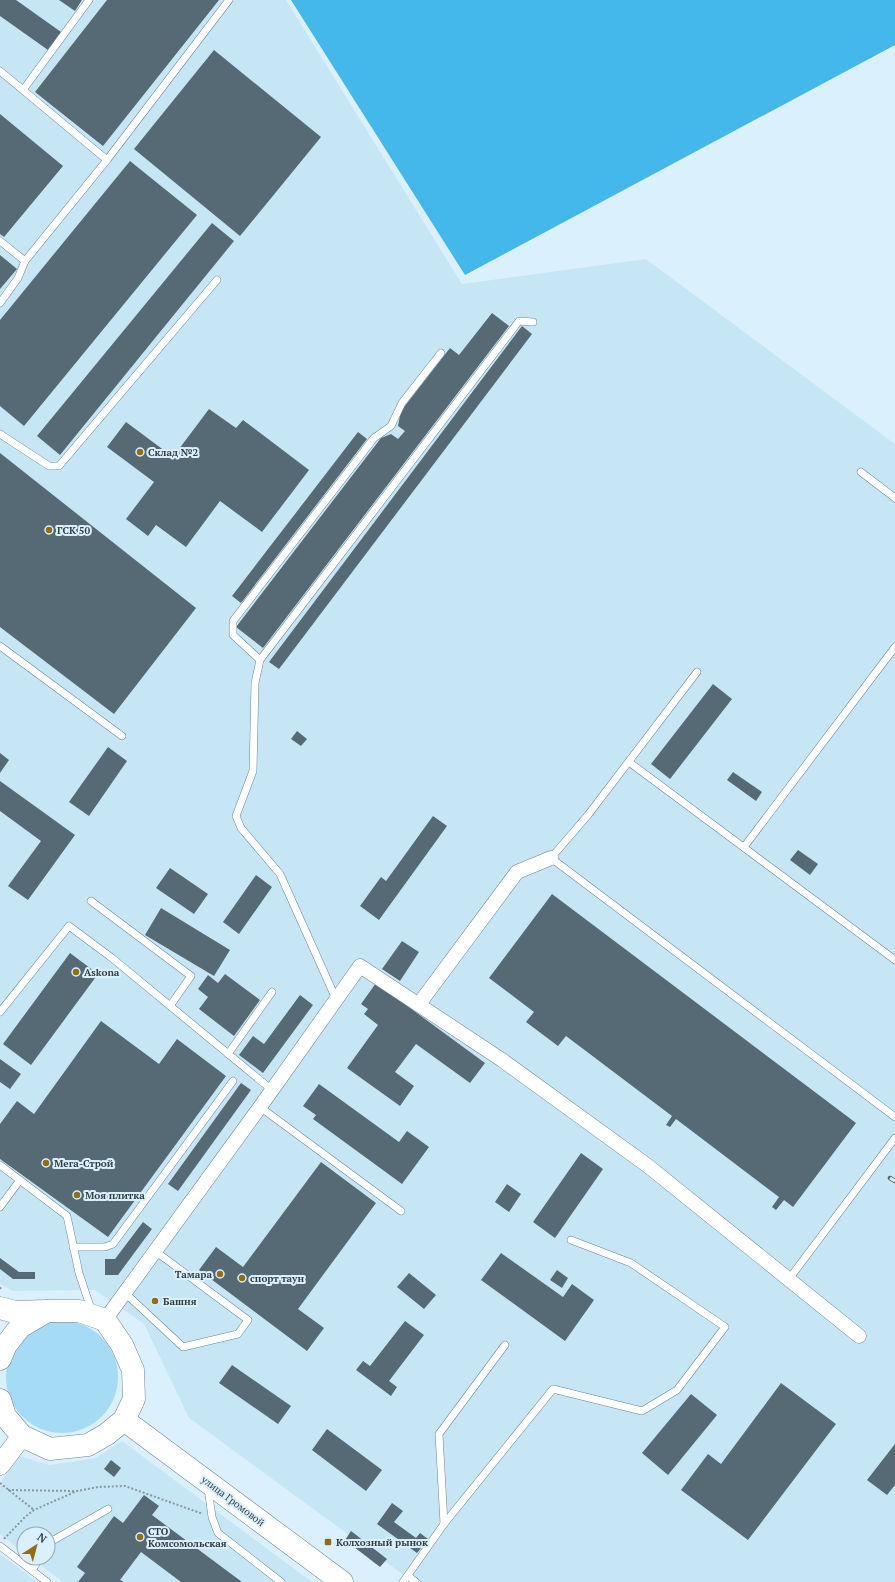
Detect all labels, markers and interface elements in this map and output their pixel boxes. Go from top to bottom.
place label: Склад №2 [148,446,198,459]
marker: Склад №2 [135,447,145,457]
place label: ГСК 50 [57,524,90,537]
marker: ГСК 50 [44,525,54,535]
place label: Askona [84,966,120,979]
marker: Askona [71,967,81,977]
place label: Мега-Строй [54,1157,114,1170]
marker: Мега-Строй [41,1158,51,1168]
place label: Моя плитка [85,1189,145,1202]
marker: Моя плитка [72,1190,82,1200]
place label: Тамара [175,1268,212,1281]
marker: Тамара [215,1269,225,1279]
place label: спорт таун [250,1272,304,1285]
marker: спорт таун [237,1273,247,1283]
place label: Башня [163,1295,197,1308]
marker: Башня [150,1296,160,1306]
street label: улица Громовой [198,1472,267,1529]
place label: СТО Комсомольская [148,1525,227,1550]
north arrow [16,1526,56,1566]
text: N [34,1530,50,1546]
marker: СТО Комсомольская [135,1532,145,1542]
place label: Колхозный рынок [336,1536,428,1549]
marker: Колхозный рынок [323,1537,333,1547]

